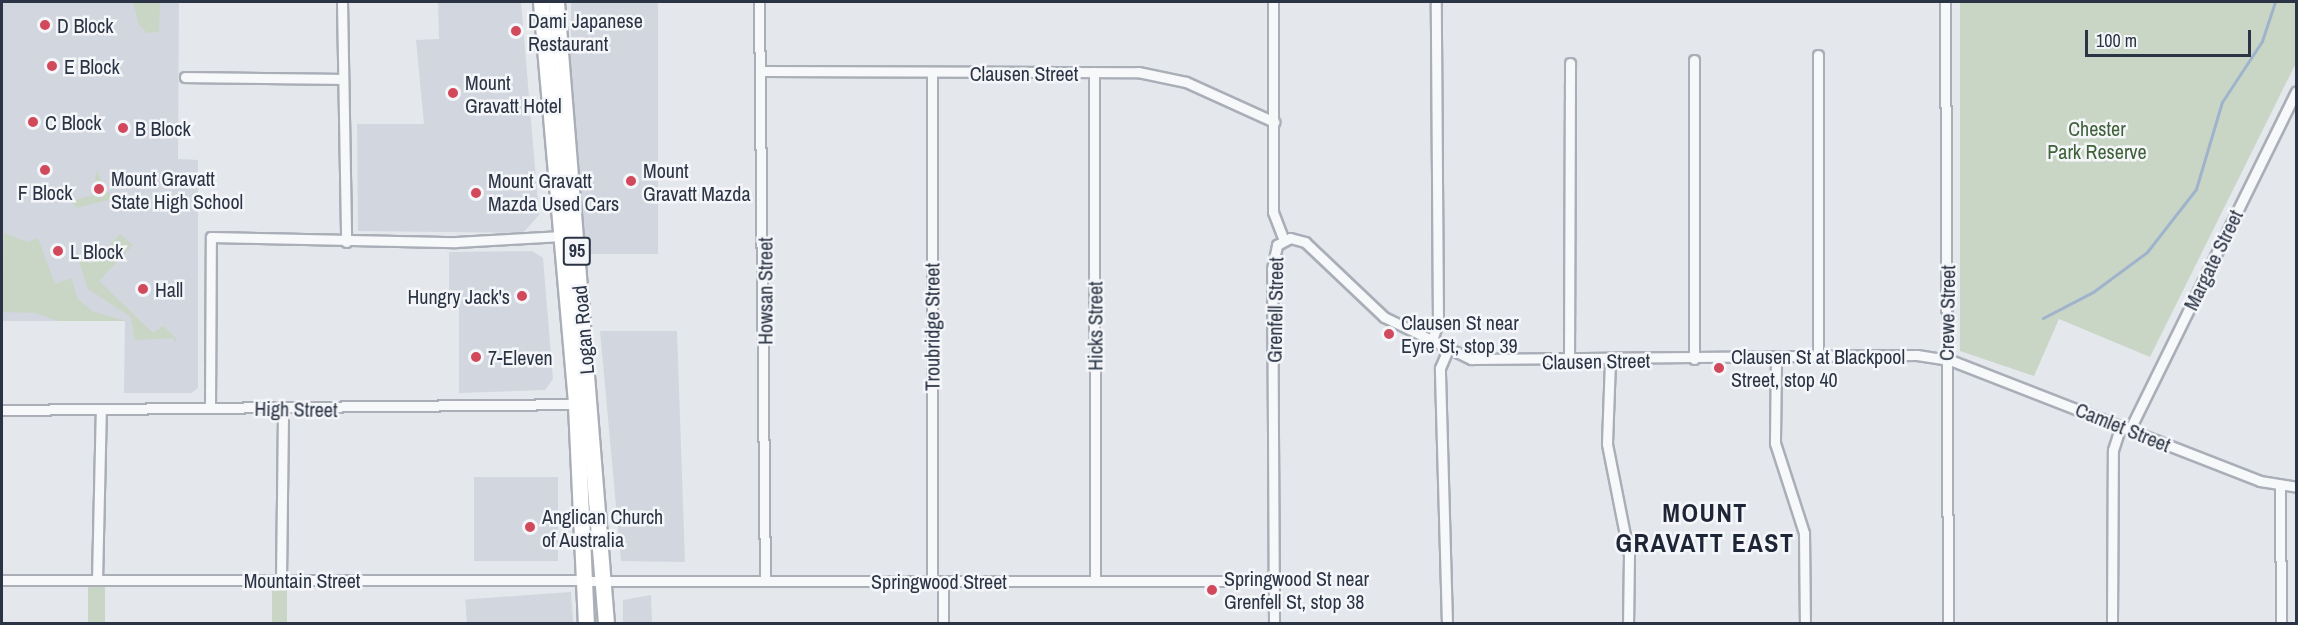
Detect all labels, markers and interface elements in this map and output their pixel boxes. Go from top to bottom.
place label: Dami Japanese Restaurant [528,8,643,55]
place label: D Block [57,13,113,37]
marker: D Block [38,18,52,32]
scale bar [2088,18,2254,56]
marker: Dami Japanese Restaurant [509,24,523,38]
text: 100 m [2096,28,2137,53]
place label: E Block [64,54,120,78]
marker: E Block [45,59,59,73]
street label: Clausen Street [970,61,1078,85]
place label: Mount Gravatt Hotel [465,70,562,117]
marker: Mount Gravatt Hotel [446,86,460,100]
place label: C Block [45,110,101,134]
marker: C Block [26,115,40,129]
place label: B Block [135,116,191,140]
park label: Chester Park Reserve [2047,117,2147,164]
marker: B Block [116,121,130,135]
place label: Mount Gravatt Mazda [643,158,751,205]
marker: F Block [38,163,52,177]
place label: Mount Gravatt State High School [111,166,243,213]
place label: Mount Gravatt Mazda Used Cars [488,169,619,216]
marker: Mount Gravatt Mazda [624,174,638,188]
place label: F Block [18,180,72,204]
marker: Mount Gravatt State High School [92,182,106,196]
marker: Mount Gravatt Mazda Used Cars [469,186,483,200]
street label: Margate Street [2178,206,2248,314]
road number: 95 [562,236,592,266]
street label: Howsan Street [753,237,777,345]
place label: L Block [70,239,124,263]
marker: L Block [51,244,65,258]
street label: Grenfell Street [1262,257,1288,363]
street label: Troubridge Street [920,263,944,391]
street label: Crewe Street [1934,265,1960,361]
place label: Hall [155,277,183,301]
street label: Hicks Street [1083,281,1107,371]
marker: Hall [136,282,150,296]
place label: Hungry Jack's [408,284,510,308]
street label: Logan Road [567,284,599,376]
marker: Hungry Jack's [515,289,529,303]
place label: Clausen St near Eyre St, stop 39 [1401,310,1519,357]
marker: Clausen St near Eyre St, stop 39 [1382,327,1396,341]
place label: Clausen St at Blackpool Street, stop 40 [1731,344,1905,391]
place label: 7-Eleven [488,345,553,369]
street label: Clausen Street [1542,348,1650,374]
marker: 7-Eleven [469,350,483,364]
marker: Clausen St at Blackpool Street, stop 40 [1712,361,1726,375]
street label: High Street [254,396,338,422]
street label: Camlet Street [2072,397,2174,457]
district label: MOUNT GRAVATT EAST [1615,497,1795,558]
place label: Anglican Church of Australia [542,504,663,551]
marker: Anglican Church of Australia [523,520,537,534]
place label: Springwood St near Grenfell St, stop 38 [1224,566,1369,613]
street label: Mountain Street [244,568,360,592]
street label: Springwood Street [871,569,1007,593]
marker: Springwood St near Grenfell St, stop 38 [1205,583,1219,597]

